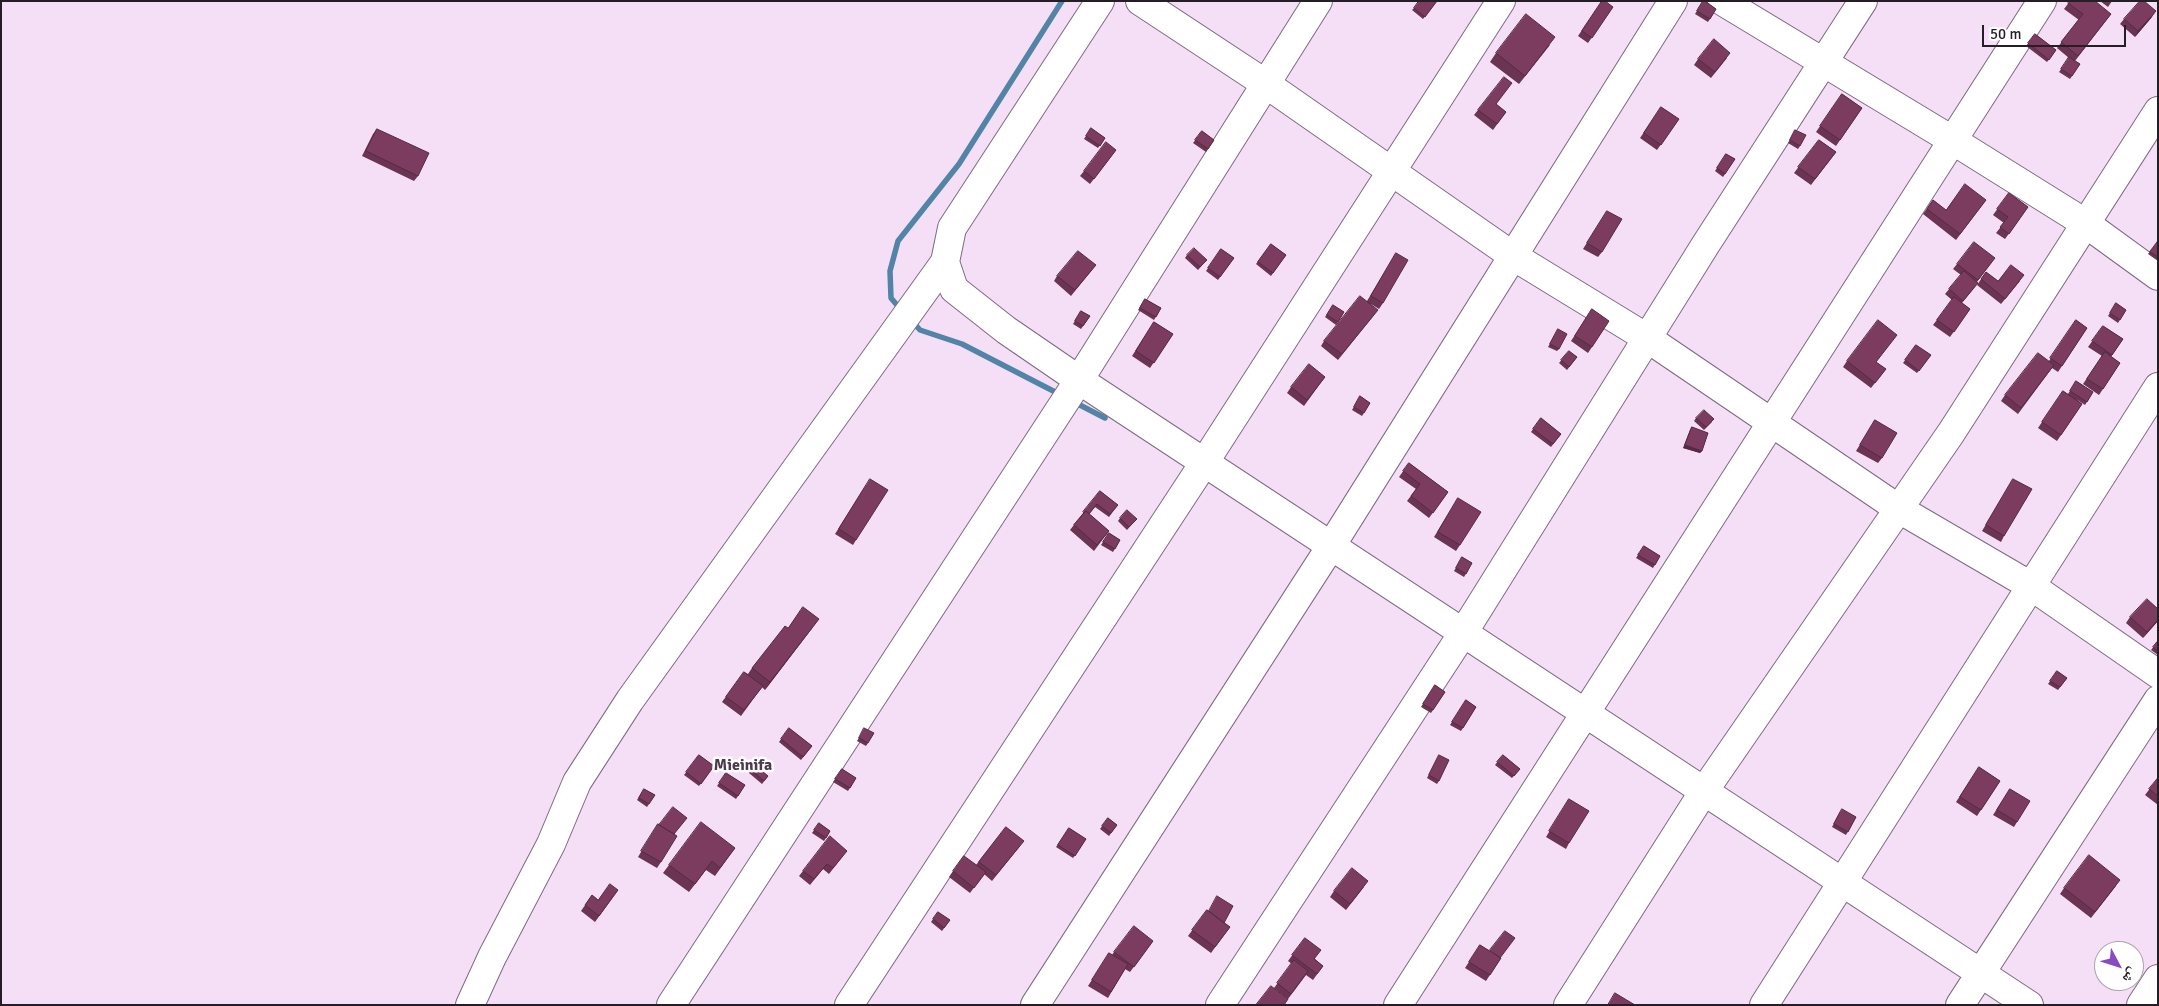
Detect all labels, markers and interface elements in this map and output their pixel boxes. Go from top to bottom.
scale bar [1984,15,2128,47]
text: 50 m [1990,25,2021,43]
district label: Mieinifa [714,756,772,776]
north arrow [2094,941,2144,991]
text: ش [2119,964,2141,986]

